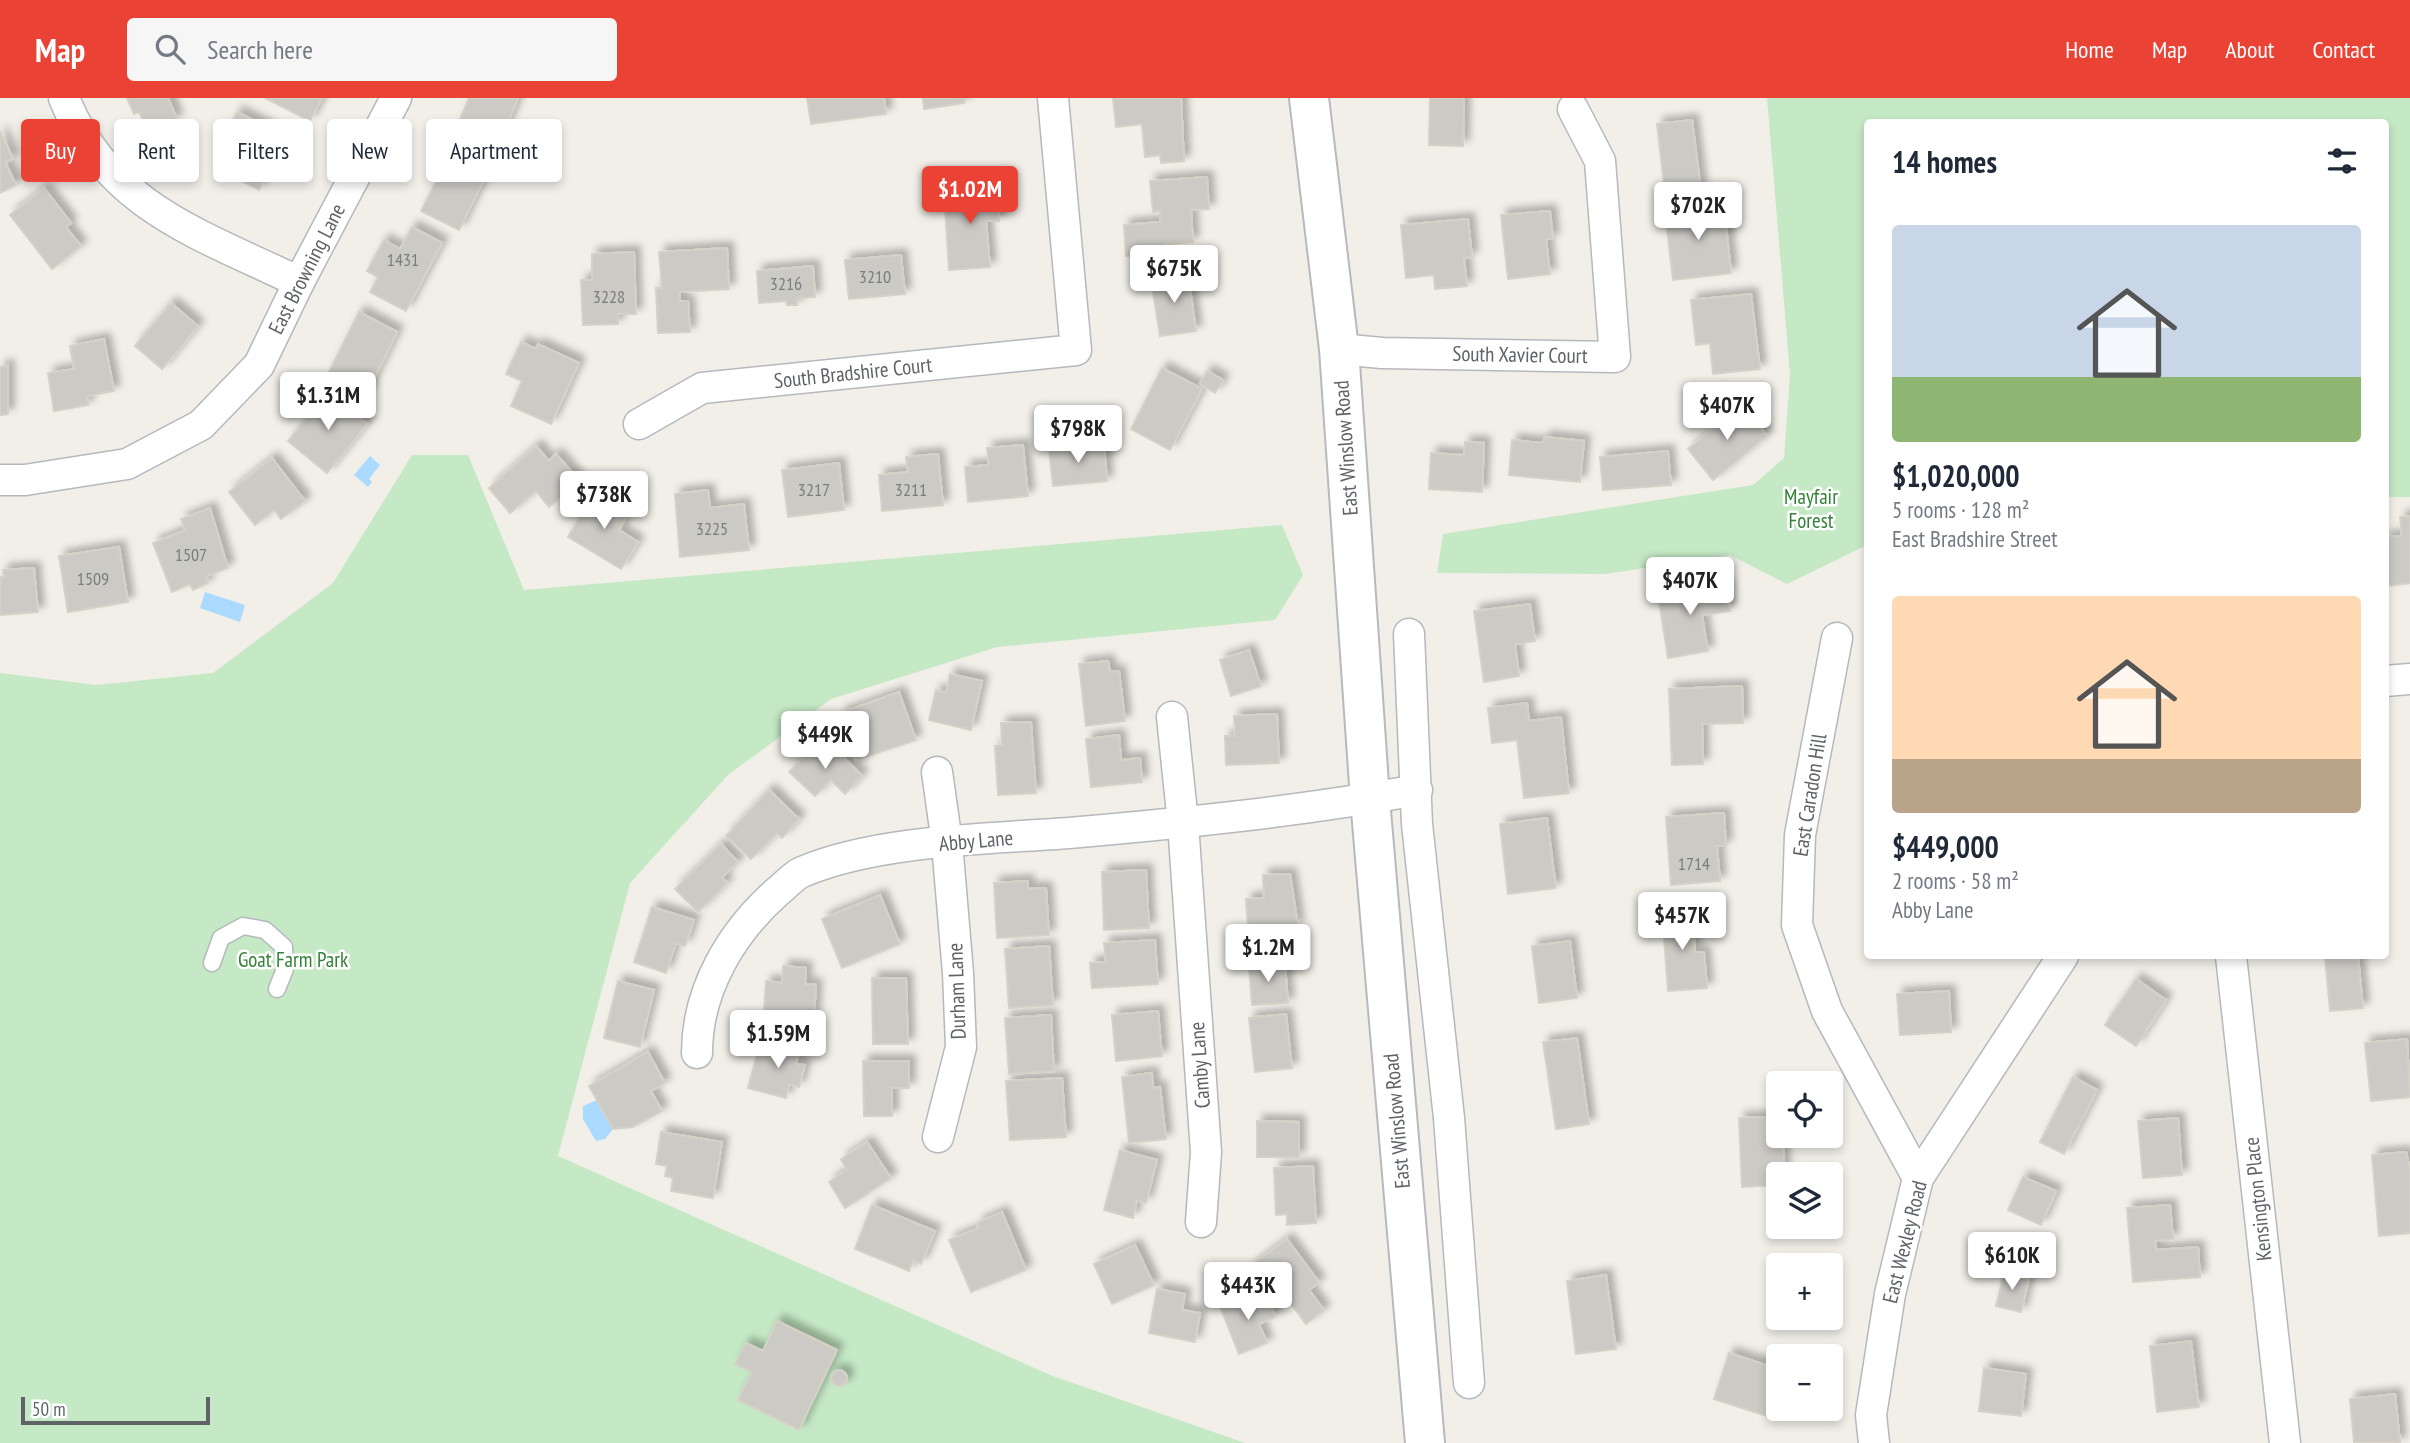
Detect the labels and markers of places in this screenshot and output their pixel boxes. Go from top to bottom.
pin: $1.02M [913,166,1027,226]
pin: $702K [1649,183,1747,242]
pin: $675K [1125,246,1223,305]
pin: $1.31M [271,372,385,432]
pin: $407K [1678,382,1776,442]
pin: $798K [1029,406,1127,465]
pin: $738K [555,472,653,531]
pin: $407K [1641,558,1739,617]
pin: $449K [776,712,874,771]
pin: $457K [1633,892,1731,952]
pin: $1.2M [1219,924,1317,984]
pin: $1.59M [721,1010,835,1070]
pin: $610K [1963,1232,2061,1292]
pin: $443K [1199,1262,1297,1322]

